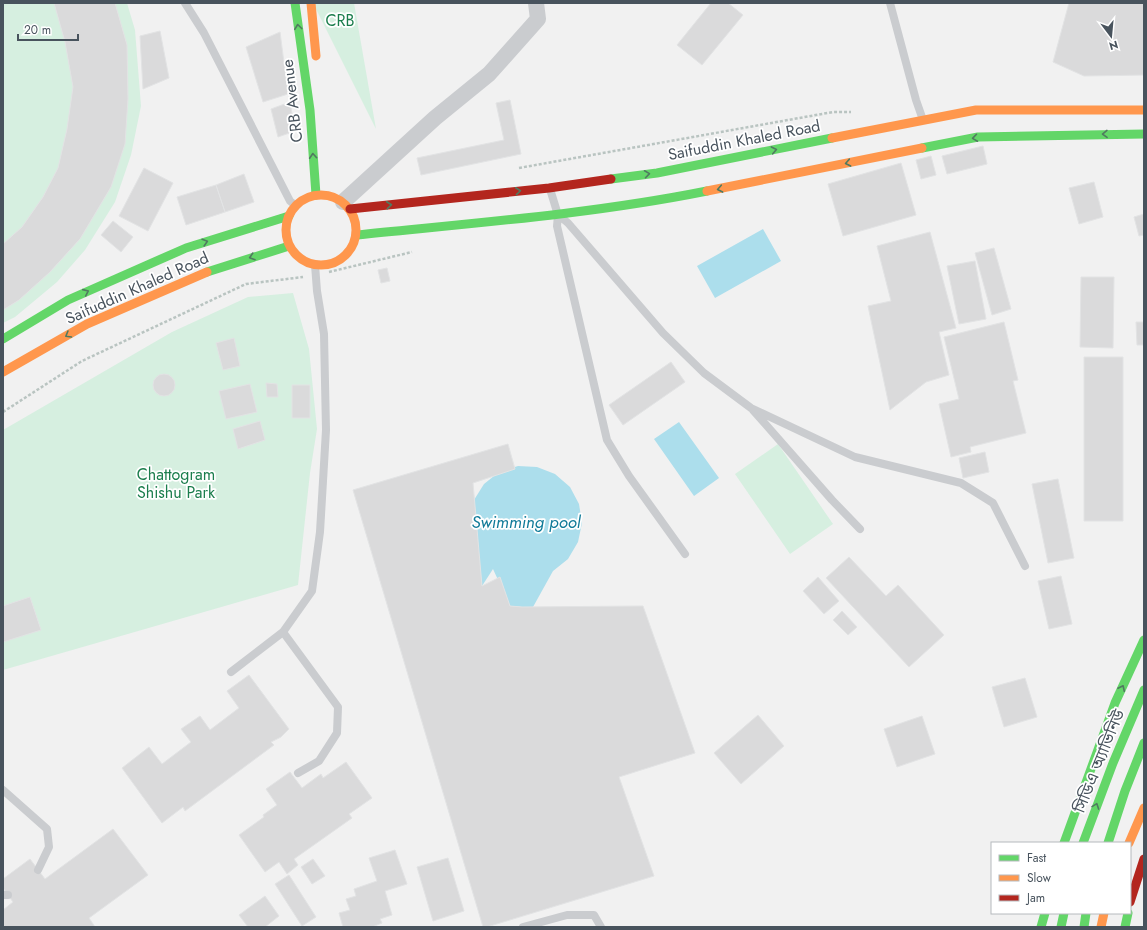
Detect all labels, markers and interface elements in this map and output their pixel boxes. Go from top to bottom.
park label: CRB [326,9,354,32]
scale bar [18,16,78,42]
north arrow [1091,16,1131,56]
text: 20 m [24,21,51,39]
one-way arrow [294,24,303,30]
text: N [1107,37,1120,55]
street label: CRB Avenue [275,58,309,144]
street label: Saifuddin Khaled Road [666,114,822,166]
one-way arrow [1102,130,1108,138]
one-way arrow [972,133,978,142]
one-way arrow [771,146,778,154]
one-way arrow [308,153,317,160]
one-way arrow [845,159,851,167]
one-way arrow [644,170,650,179]
one-way arrow [717,184,723,192]
one-way arrow [515,187,521,196]
one-way arrow [386,201,392,210]
one-way arrow [202,238,209,247]
street label: Saifuddin Khaled Road [62,246,212,330]
one-way arrow [248,253,255,261]
one-way arrow [81,289,89,297]
one-way arrow [65,330,72,338]
park label: Chattogram Shishu Park [137,463,216,504]
water label: Swimming pool [472,510,582,534]
one-way arrow [1117,685,1125,692]
street label: সিডিএ অ্যাভিনিউ [1067,705,1130,817]
one-way arrow [1092,803,1100,810]
legend [991,842,1131,914]
text: Fast [1027,849,1046,867]
text: Slow [1027,869,1052,887]
text: Jam [1025,889,1045,907]

